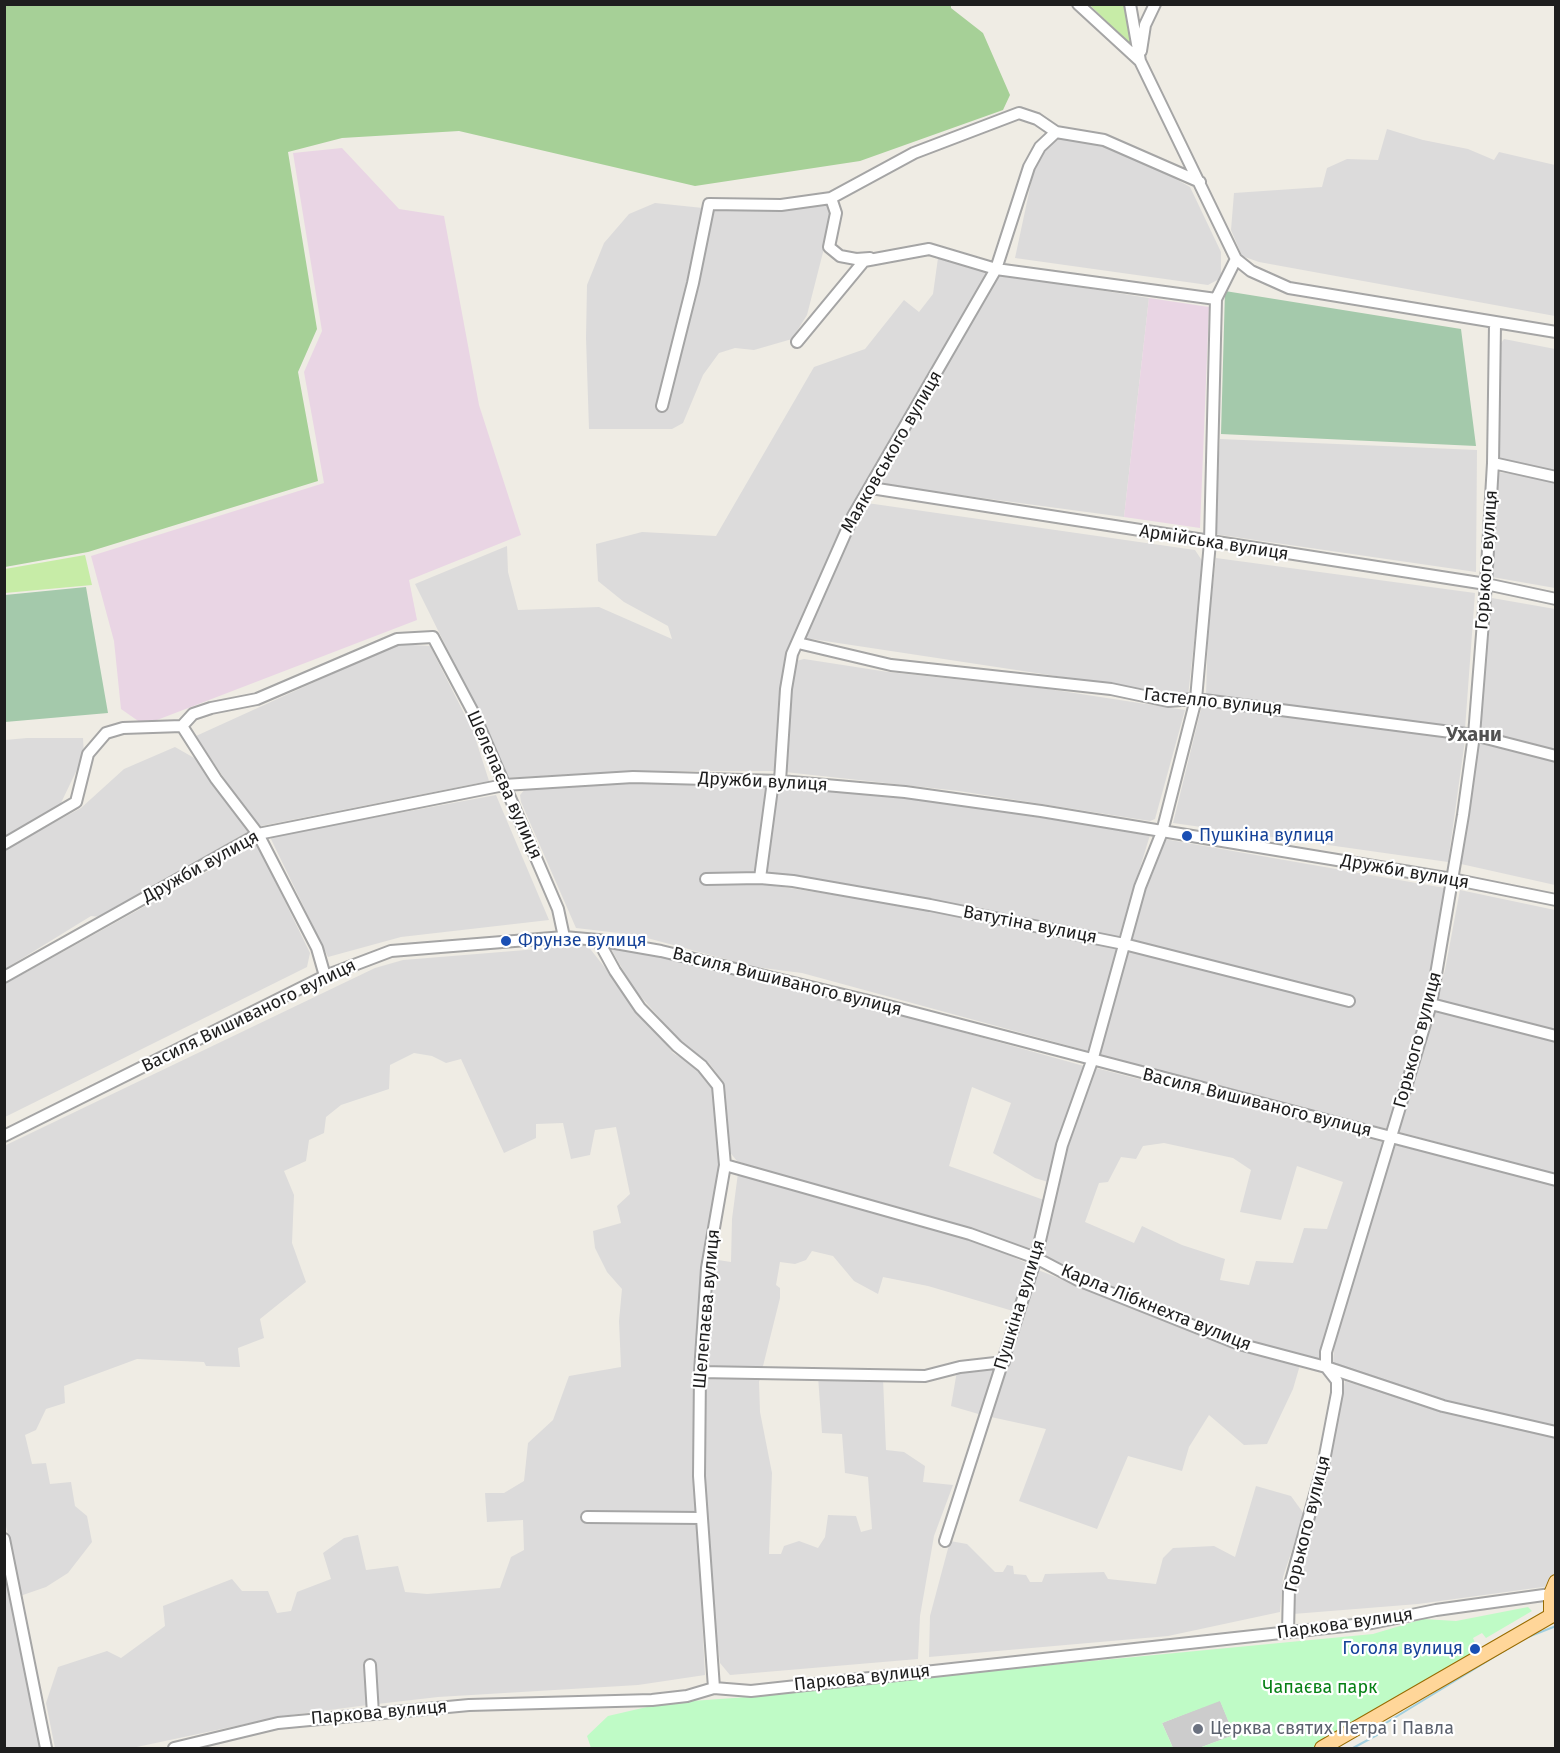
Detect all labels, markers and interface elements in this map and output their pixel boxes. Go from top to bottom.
street label: Маяковського вулиця [837,367,947,537]
street label: Горького вулиця [1471,489,1503,631]
street label: Армійська вулиця [1138,521,1290,565]
street label: Гастелло вулиця [1143,684,1283,720]
street label: Шелепаєва вулиця [462,707,546,863]
district label: Ухани [1446,723,1502,747]
street label: Дружби вулиця [698,768,828,796]
place label: Пушкіна вулиця [1199,825,1334,847]
street label: Дружби вулиця [139,826,263,908]
marker: Пушкіна вулиця [1180,829,1194,843]
street label: Дружби вулиця [1339,850,1471,894]
street label: Ватутіна вулиця [961,901,1099,949]
place label: Фрунзе вулиця [518,930,647,952]
marker: Фрунзе вулиця [499,934,513,948]
street label: Василя Вишиваного вулиця [670,943,904,1021]
street label: Василя Вишиваного вулиця [138,955,360,1077]
street label: Горького вулиця [1389,969,1447,1111]
street label: Василя Вишиваного вулиця [1140,1064,1374,1142]
street label: Шелепаєва вулиця [689,1228,725,1390]
street label: Пушкіна вулиця [990,1237,1050,1373]
street label: Карла Лібкнехта вулиця [1058,1260,1254,1356]
street label: Горького вулиця [1281,1453,1335,1595]
street label: Паркова вулиця [1276,1604,1414,1644]
place label: Гоголя вулиця [1342,1638,1463,1660]
marker: Гоголя вулиця [1468,1642,1482,1656]
street label: Паркова вулиця [793,1660,931,1696]
park label: Чапаєва парк [1263,1677,1377,1699]
street label: Паркова вулиця [310,1696,448,1730]
place label: Церква святих Петра і Павла [1210,1718,1454,1740]
marker: Церква святих Петра і Павла [1191,1722,1205,1736]

